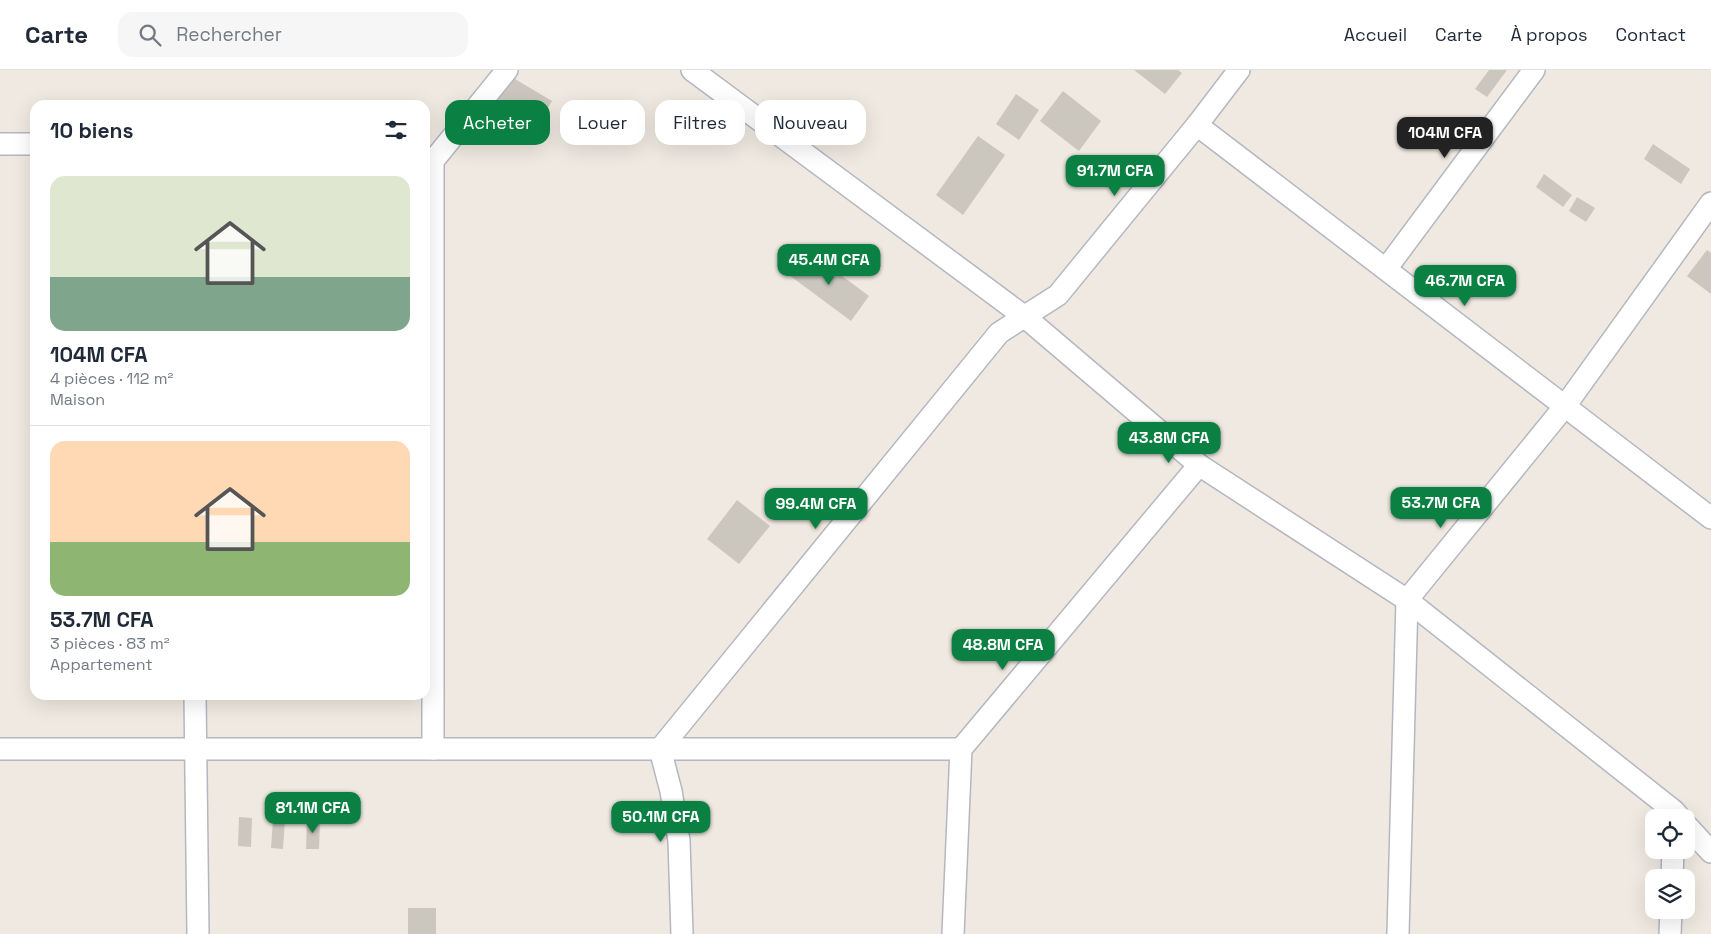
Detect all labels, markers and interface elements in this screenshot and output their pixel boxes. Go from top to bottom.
search box [118,12,468,57]
text: Carte [25,19,88,50]
icon: search [136,21,164,49]
text: Rechercher [176,22,282,47]
text: Accueil [1344,23,1407,46]
text: Carte [1435,23,1482,46]
text: À propos [1510,23,1588,46]
text: Contact [1616,23,1686,46]
chip: Acheter [445,100,550,145]
chip: Louer [560,100,645,145]
chip: Filtres [655,100,745,145]
chip: Nouveau [755,100,866,145]
icon: filters [382,116,410,144]
pin: 104M CFA [1393,116,1497,159]
text: 10 biens [50,117,133,144]
text: 104M CFA [1408,122,1482,143]
pin: 91.7M CFA [1058,154,1172,197]
text: 91.7M CFA [1077,160,1153,181]
icon: home [185,208,275,298]
pin: 45.4M CFA [772,244,886,286]
text: 45.4M CFA [788,249,870,270]
pin: 46.7M CFA [1408,264,1522,307]
text: 46.7M CFA [1425,270,1505,291]
text: 104M CFA [50,341,147,368]
text: 4 pièces · 112 m² [50,368,173,389]
text: Maison [50,389,105,410]
pin: 43.8M CFA [1112,422,1226,464]
text: 43.8M CFA [1129,427,1209,448]
icon: home [185,474,275,564]
pin: 53.7M CFA [1384,486,1498,529]
pin: 99.4M CFA [759,488,873,530]
text: 53.7M CFA [1402,492,1480,513]
text: 99.4M CFA [775,493,857,514]
text: 53.7M CFA [50,606,154,633]
pin: 48.8M CFA [946,628,1060,671]
text: 3 pièces · 83 m² [50,633,170,654]
text: 48.8M CFA [963,634,1043,655]
text: Appartement [50,654,153,675]
pin: 81.1M CFA [256,792,370,834]
text: 81.1M CFA [276,797,350,818]
pin: 50.1M CFA [604,800,718,843]
text: 50.1M CFA [622,806,700,827]
map controls [1645,809,1695,919]
button: locate [1645,809,1695,859]
button: layers [1645,869,1695,919]

